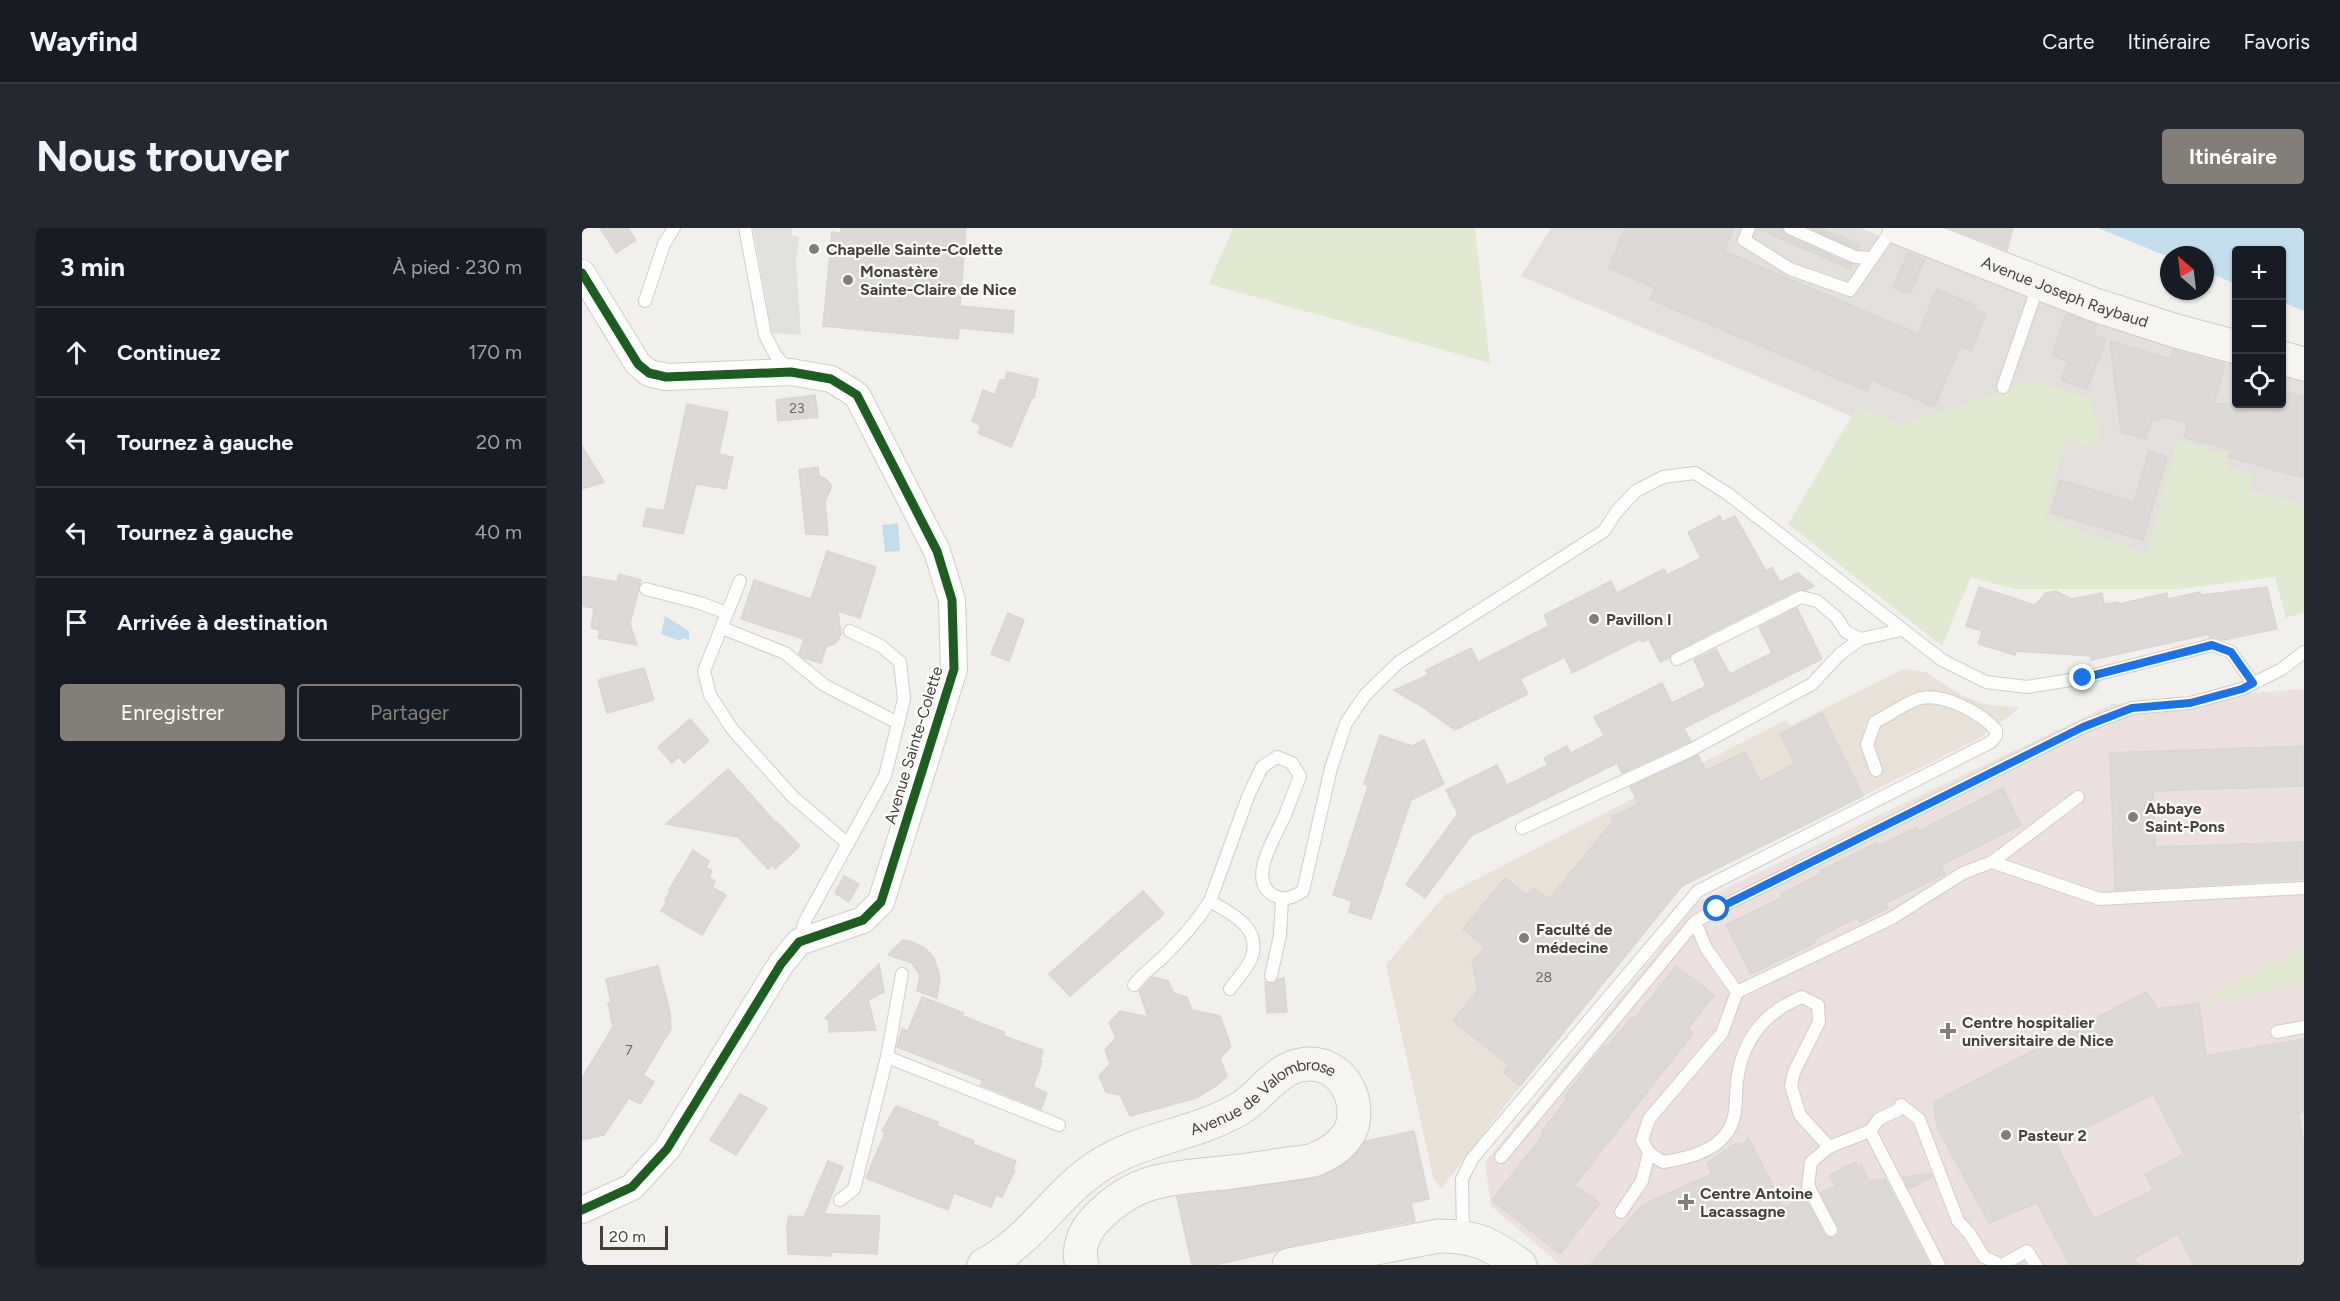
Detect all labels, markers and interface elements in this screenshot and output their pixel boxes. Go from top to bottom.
text: Wayfind [30,24,138,58]
text: Carte [2042,29,2095,54]
text: Itinéraire [2128,29,2211,54]
text: Favoris [2244,29,2310,54]
button: Itinéraire [2162,129,2304,184]
text: Nous trouver [36,131,289,182]
place label: Chapelle Sainte-Colette [826,240,1003,259]
marker: Chapelle Sainte-Colette [807,242,821,256]
north arrow [2160,246,2214,300]
map controls [2232,246,2286,408]
button: + [2232,246,2286,300]
text: 3 min [60,251,125,283]
street label: Avenue Joseph Raybaud [1979,252,2151,332]
text: À pied · 230 m [393,255,522,279]
place label: Monastère Sainte-Claire de Nice [860,262,1017,299]
marker: Monastère Sainte-Claire de Nice [841,273,855,287]
button: − [2232,300,2286,354]
icon: ahead [60,336,93,369]
text: Continuez [117,339,221,366]
text: 170 m [468,340,522,364]
button: locate [2232,354,2286,408]
house number: 23 [789,400,805,417]
icon: left [60,426,93,459]
text: Tournez à gauche [117,429,293,456]
text: 20 m [476,430,522,454]
icon: left [60,516,93,549]
text: Tournez à gauche [117,519,293,546]
text: 40 m [475,520,522,544]
icon: arrive [60,606,93,639]
text: Arrivée à destination [117,609,328,636]
place label: Pavillon I [1606,610,1672,629]
marker: Pavillon I [1587,612,1601,626]
street label: Avenue Sainte-Colette [880,664,947,826]
route end [2069,664,2095,690]
button: Enregistrer [60,684,285,741]
button: Partager [297,684,522,741]
place label: Abbaye Saint-Pons [2145,799,2225,836]
marker: Abbaye Saint-Pons [2126,810,2140,824]
route start [1703,895,1729,921]
place label: Faculté de médecine [1536,920,1613,957]
marker: Faculté de médecine [1517,931,1531,945]
house number: 28 [1536,969,1552,986]
place label: Centre hospitalier universitaire de Nice [1962,1013,2114,1050]
marker: Centre hospitalier universitaire de Nice [1939,1022,1957,1040]
house number: 7 [625,1042,633,1059]
street label: Avenue de Valombrose [1188,1055,1340,1139]
place label: Pasteur 2 [2018,1126,2087,1145]
marker: Pasteur 2 [1999,1128,2013,1142]
place label: Centre Antoine Lacassagne [1700,1184,1813,1221]
marker: Centre Antoine Lacassagne [1677,1193,1695,1211]
scale bar [600,1223,668,1250]
text: 20 m [609,1227,646,1246]

